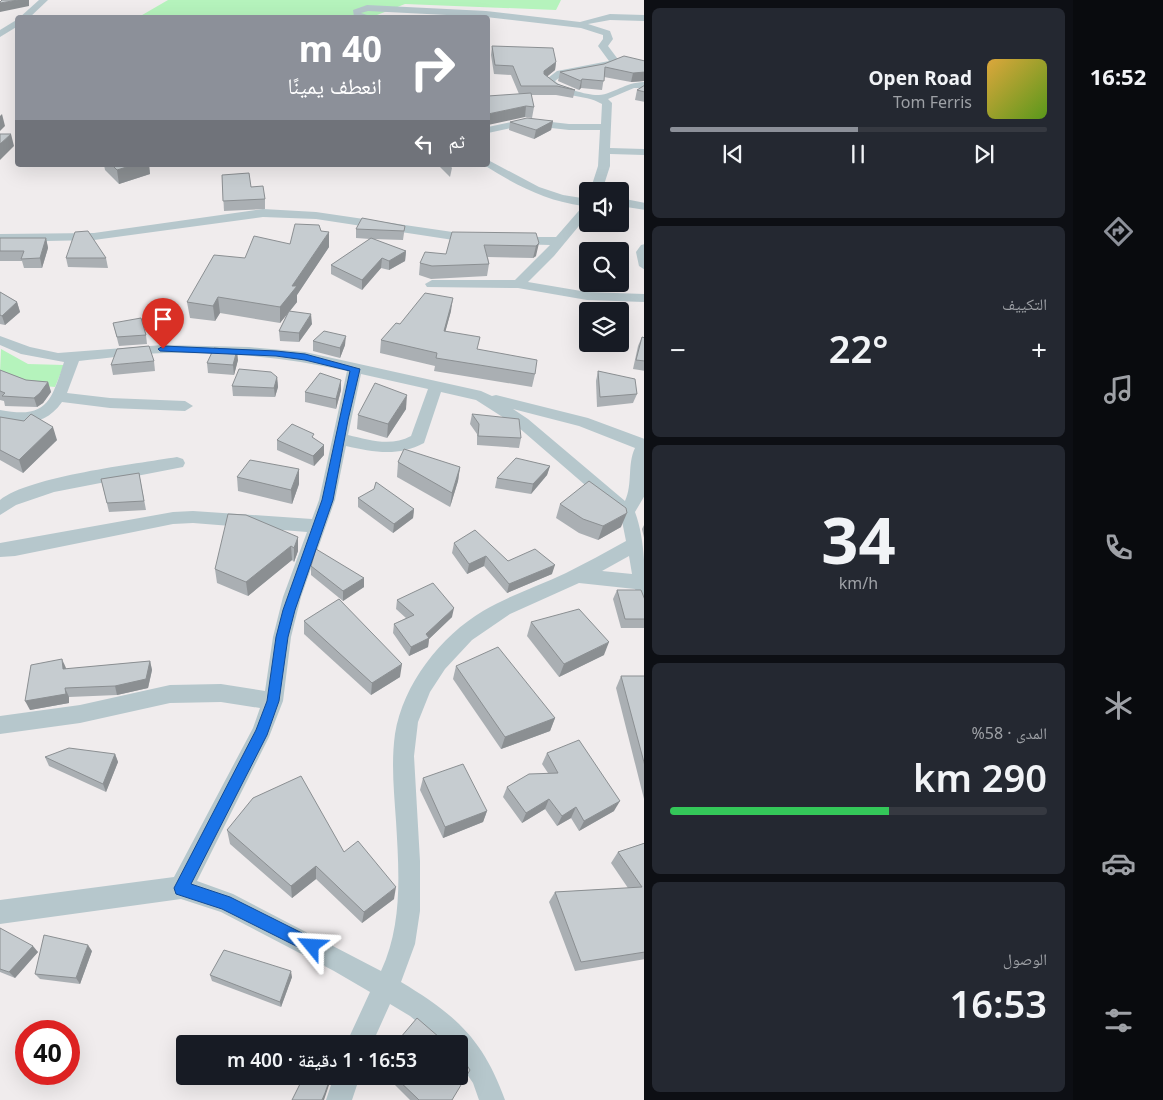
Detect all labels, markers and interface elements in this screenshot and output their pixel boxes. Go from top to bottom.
text: 40 m [299,25,382,72]
icon: right [400,35,465,100]
text: 16:52 [1090,61,1146,91]
text: Open Road [869,65,972,91]
text: انعطف يمينًا [288,70,382,100]
text: Tom Ferris [893,91,972,113]
text: ثم [448,128,465,154]
icon: left [410,130,438,158]
icon: previous [719,140,747,168]
icon: pause [844,140,872,168]
icon: next [970,140,998,168]
map controls [579,182,629,352]
button: sound [579,182,629,232]
icon: directions [1101,214,1136,249]
button: search [579,242,629,292]
text: التكييف [1002,293,1047,315]
pin [142,298,184,349]
button: layers [579,302,629,352]
icon: arrive [149,305,177,333]
text: 22° [829,322,888,374]
text: − [670,330,686,368]
text: + [1031,330,1047,368]
icon: music [1101,372,1136,407]
text: 34 [821,495,896,583]
icon: phone [1101,530,1136,565]
text: km/h [839,572,878,594]
icon: climate [1101,688,1136,723]
text: المدى · 58% [972,722,1047,744]
text: 290 km [913,751,1047,803]
icon: car [1101,846,1136,881]
position arrow [285,919,337,971]
text: الوصول [1003,948,1047,970]
text: 16:53 [950,977,1047,1029]
icon: filters [1101,1003,1136,1038]
speed limit sign: 40 [15,1020,80,1085]
text: 16:53 · 1 دقيقة · 400 m [227,1047,417,1073]

